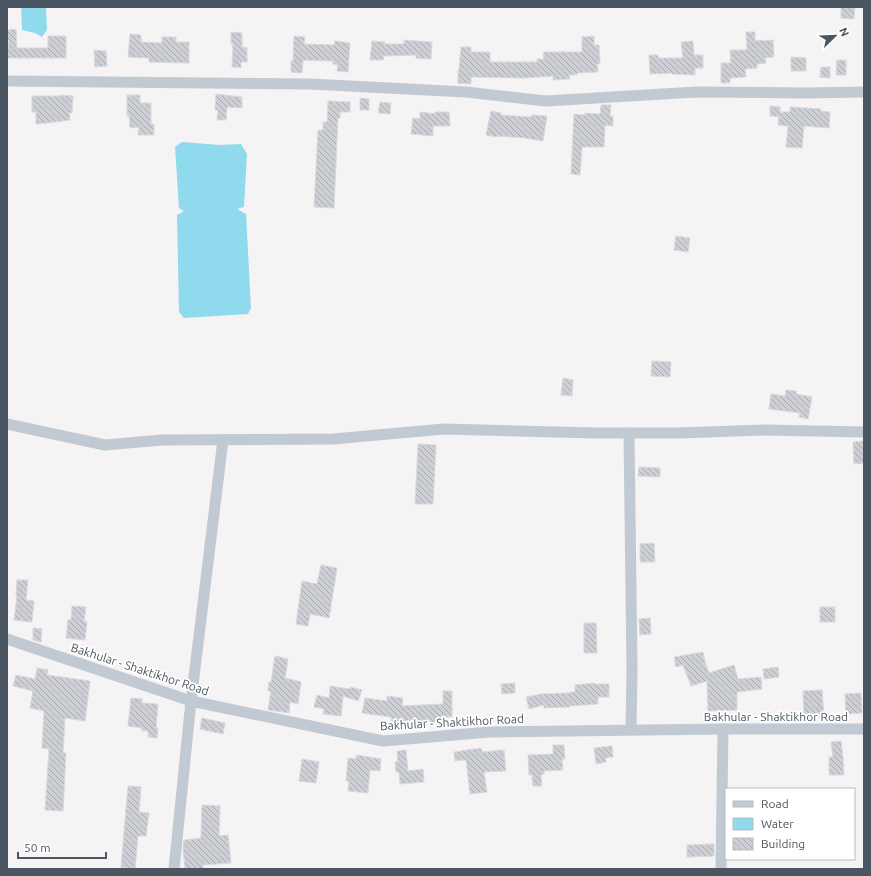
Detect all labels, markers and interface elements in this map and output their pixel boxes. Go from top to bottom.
north arrow [815,16,855,56]
text: N [837,26,851,38]
street label: Bakhular - Shaktikhor Road [69,641,211,697]
street label: Bakhular - Shaktikhor Road [704,710,848,723]
street label: Bakhular - Shaktikhor Road [380,712,524,732]
legend [725,788,855,860]
text: Road [761,797,789,810]
text: Water [761,817,794,830]
scale bar [18,834,106,860]
text: Building [761,837,805,850]
text: 50 m [24,841,51,854]

